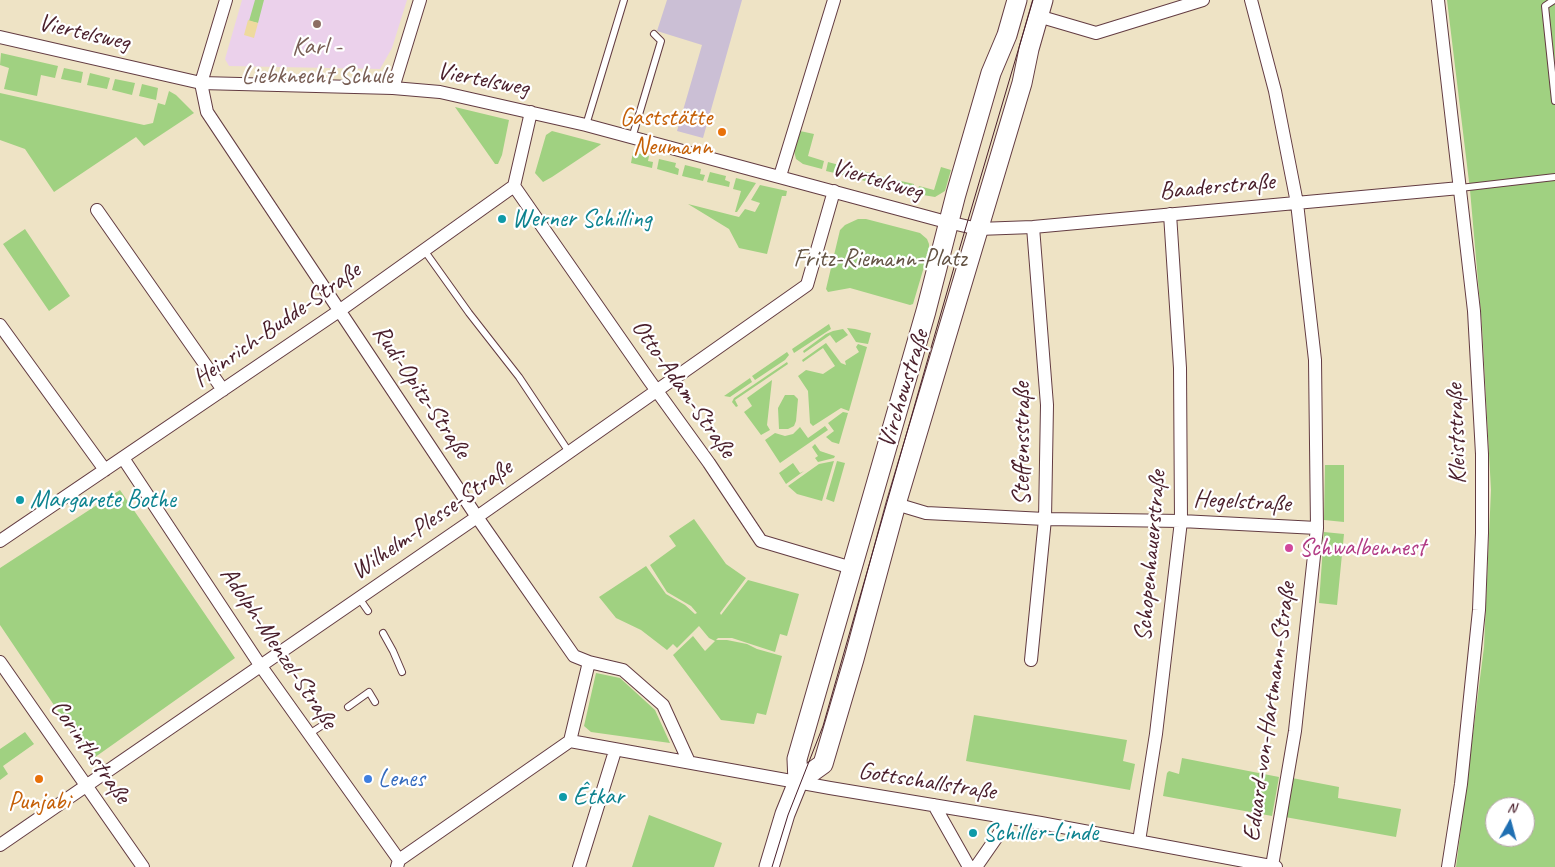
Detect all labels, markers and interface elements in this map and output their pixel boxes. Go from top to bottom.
street label: Viertelsweg [35,8,133,58]
marker: Karl - Liebknecht Schule [311,18,323,30]
place label: Karl - Liebknecht Schule [241,32,393,91]
street label: Viertelsweg [434,56,532,104]
place label: Gaststätte Neumann [620,103,712,162]
marker: Gaststätte Neumann [716,126,728,138]
street label: Viertelsweg [828,153,926,207]
street label: Baaderstraße [1158,167,1276,207]
place label: Werner Schilling [512,204,652,234]
marker: Werner Schilling [496,213,508,225]
park label: Fritz-Riemann-Platz [793,244,967,274]
street label: Heinrich-Budde-Straße [187,256,367,394]
street label: Otto-Adam-Straße [624,314,742,464]
street label: Rudi-Opitz-Straße [365,320,477,464]
street label: Virchowstraße [872,326,936,452]
street label: Steffensstraße [1007,382,1037,506]
street label: Kleiststraße [1440,383,1474,485]
street label: Wilhelm-Plesse-Straße [346,453,518,587]
street label: Schopenhauerstraße [1129,469,1173,643]
street label: Hegelstraße [1193,484,1291,520]
place label: Margarete Bothe [30,485,176,515]
marker: Margarete Bothe [14,494,26,506]
place label: Schwalbennest [1299,533,1425,563]
marker: Schwalbennest [1283,542,1295,554]
street label: Adolph-Menzel-Straße [213,561,343,735]
street label: Eduard-von-Hartmann-Straße [1237,580,1303,844]
street label: Corinthstraße [43,694,137,810]
street label: Gottschallstraße [856,756,998,808]
place label: Lenes [378,764,425,794]
marker: Punjabi [33,773,45,785]
marker: Lenes [362,773,374,785]
place label: Êtkar [573,782,624,812]
place label: Punjabi [8,787,70,817]
marker: Êtkar [557,791,569,803]
north arrow [1485,797,1535,847]
text: N [1506,799,1517,817]
place label: Schiller-Linde [983,818,1098,848]
marker: Schiller-Linde [967,827,979,839]

